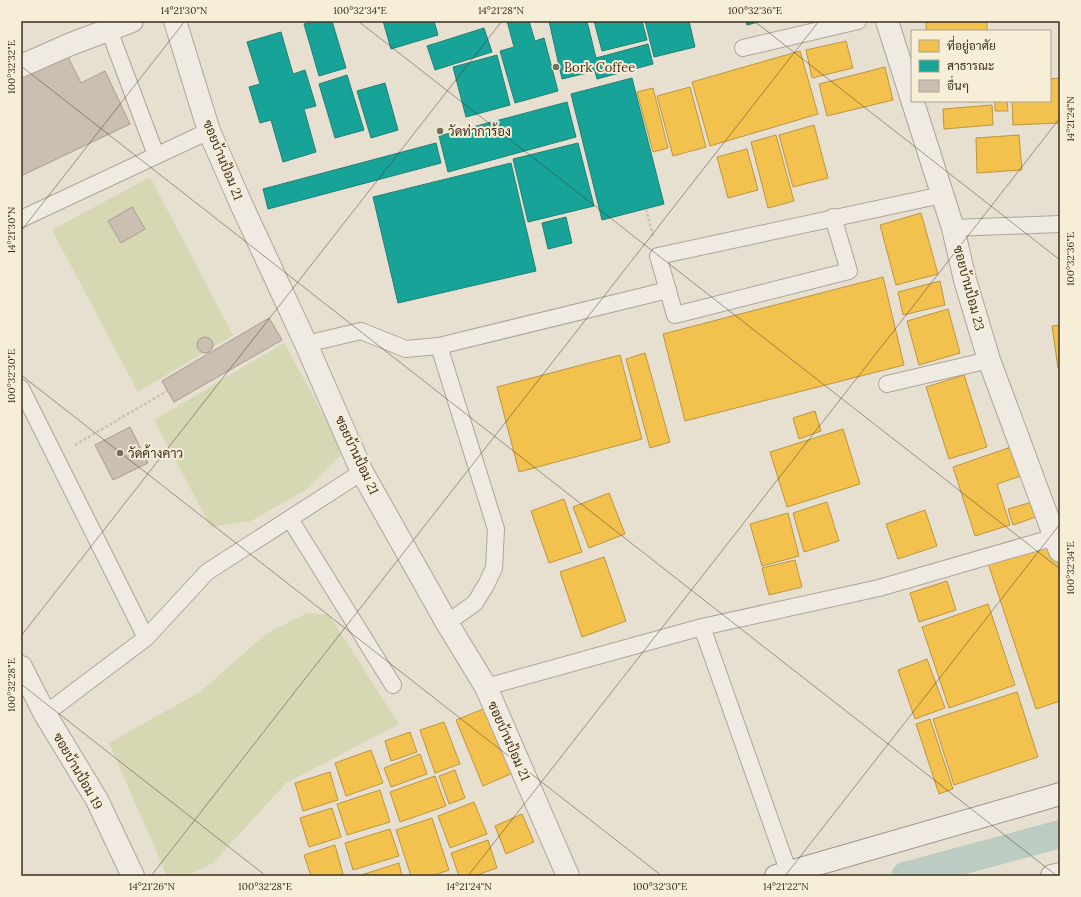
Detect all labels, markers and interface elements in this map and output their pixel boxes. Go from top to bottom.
text: 14°21'30"N [161,4,208,17]
text: 100°32'34"E [333,4,387,17]
text: 14°21'28"N [478,4,524,17]
text: 100°32'36"E [728,4,782,17]
legend [911,30,1051,102]
text: ที่อยู่อาศัย [947,35,996,54]
text: 100°32'32"E [5,40,18,94]
text: สาธารณะ [947,58,994,73]
place label: Bork Coffee [564,59,635,76]
marker: Bork Coffee [551,62,561,72]
text: อื่นๆ [947,75,969,93]
text: 14°21'24"N [1064,96,1077,142]
street label: ซอยบ้านป้อม 21 [199,117,248,203]
place label: วัดท่าการ้อง [448,122,511,140]
marker: วัดท่าการ้อง [435,126,445,136]
text: 14°21'30"N [5,206,18,253]
text: 100°32'36"E [1064,232,1077,286]
street label: ซอยบ้านป้อม 23 [949,243,990,333]
text: 100°32'30"E [5,349,18,403]
street label: ซอยบ้านป้อม 21 [331,412,384,497]
place label: วัดค้างคาว [128,444,183,462]
marker: วัดค้างคาว [115,448,125,458]
text: 100°32'34"E [1064,541,1077,595]
text: 100°32'28"E [5,658,18,712]
street label: ซอยบ้านป้อม 21 [484,698,535,784]
street label: ซอยบ้านป้อม 19 [49,729,108,812]
text: 14°21'26"N [129,880,176,893]
text: 100°32'28"E [238,880,292,893]
text: 14°21'24"N [446,880,492,893]
text: 100°32'30"E [633,880,687,893]
text: 14°21'22"N [763,880,809,893]

